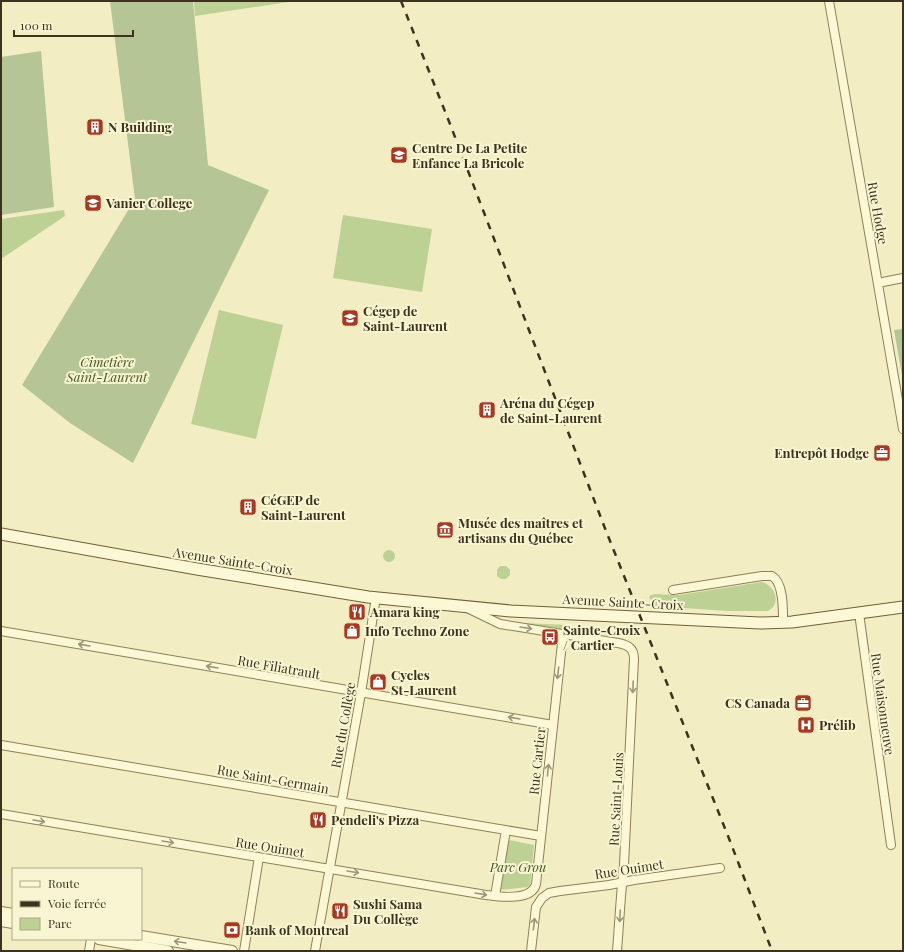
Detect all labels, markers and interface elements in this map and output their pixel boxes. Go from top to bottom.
scale bar [14,12,133,38]
text: 100 m [20,17,53,33]
building icon: N Building [85,117,105,137]
place label: N Building [108,118,173,135]
place label: Centre De La Petite Enfance La Bricole [412,139,528,171]
school or university icon: Centre De La Petite Enfance La Bricole [389,145,409,165]
street label: Rue Hodge [865,180,892,246]
school or university icon: Vanier College [83,193,103,213]
place label: Vanier College [105,194,193,211]
place label: Cégep de Saint-Laurent [363,302,448,334]
school or university icon: Cégep de Saint-Laurent [340,308,360,328]
park label: Cimetière Saint-Laurent [66,353,148,385]
place label: Aréna du Cégep de Saint-Laurent [499,394,602,426]
building icon: Aréna du Cégep de Saint-Laurent [477,400,497,420]
office icon: Entrepôt Hodge [872,443,892,463]
place label: Entrepôt Hodge [774,444,869,461]
place label: CéGEP de Saint-Laurent [261,491,346,523]
building icon: CéGEP de Saint-Laurent [238,497,258,517]
place label: Musée des maîtres et artisans du Québec [458,514,583,546]
museum icon: Musée des maîtres et artisans du Québec [435,520,455,540]
street label: Avenue Sainte-Croix [171,542,294,578]
street label: Avenue Sainte-Croix [561,590,684,613]
restaurant icon: Amara king [347,602,367,622]
place label: Amara king [369,603,440,620]
shop icon: Info Techno Zone [342,621,362,641]
place label: Sainte-Croix / Cartier [563,621,640,653]
place label: Info Techno Zone [365,622,470,639]
one-way arrow [519,624,532,632]
bus stop icon: Sainte-Croix / Cartier [540,627,560,647]
one-way arrow [77,641,90,649]
street label: Rue Filiatrault [236,651,322,682]
street label: Rue Maisonneuve [868,652,899,756]
one-way arrow [206,663,219,671]
place label: Cycles St-Laurent [391,666,457,698]
one-way arrow [555,666,562,679]
shop icon: Cycles St-Laurent [368,672,388,692]
street label: Rue du Collège [327,680,359,769]
one-way arrow [629,680,637,693]
office icon: CS Canada [793,693,813,713]
place label: CS Canada [725,694,790,711]
one-way arrow [508,714,521,722]
hospital icon: Prélib [796,715,816,735]
place label: Prélib [819,716,856,733]
street label: Rue Cartier [525,726,549,796]
street label: Rue Saint-Louis [605,751,626,846]
street label: Rue Saint-Germain [216,760,330,797]
one-way arrow [544,764,552,777]
restaurant icon: Pendeli's Pizza [308,810,328,830]
place label: Pendeli's Pizza [331,811,419,828]
one-way arrow [33,817,46,825]
street label: Rue Ouimet [234,833,306,860]
one-way arrow [161,838,174,846]
street label: Rue Ouimet [593,855,665,882]
park label: Parc Grou [489,858,546,875]
legend [12,868,142,940]
one-way arrow [346,868,359,876]
text: Route [48,875,80,891]
one-way arrow [474,890,487,898]
text: Voie ferrée [47,895,106,911]
place label: Sushi Sama Du Collège [353,895,423,927]
restaurant icon: Sushi Sama Du Collège [330,901,350,921]
one-way arrow [616,909,623,922]
text: Parc [48,915,72,931]
one-way arrow [530,918,538,931]
bank icon: Bank of Montreal [222,920,242,940]
place label: Bank of Montreal [245,921,349,938]
one-way arrow [174,938,187,946]

